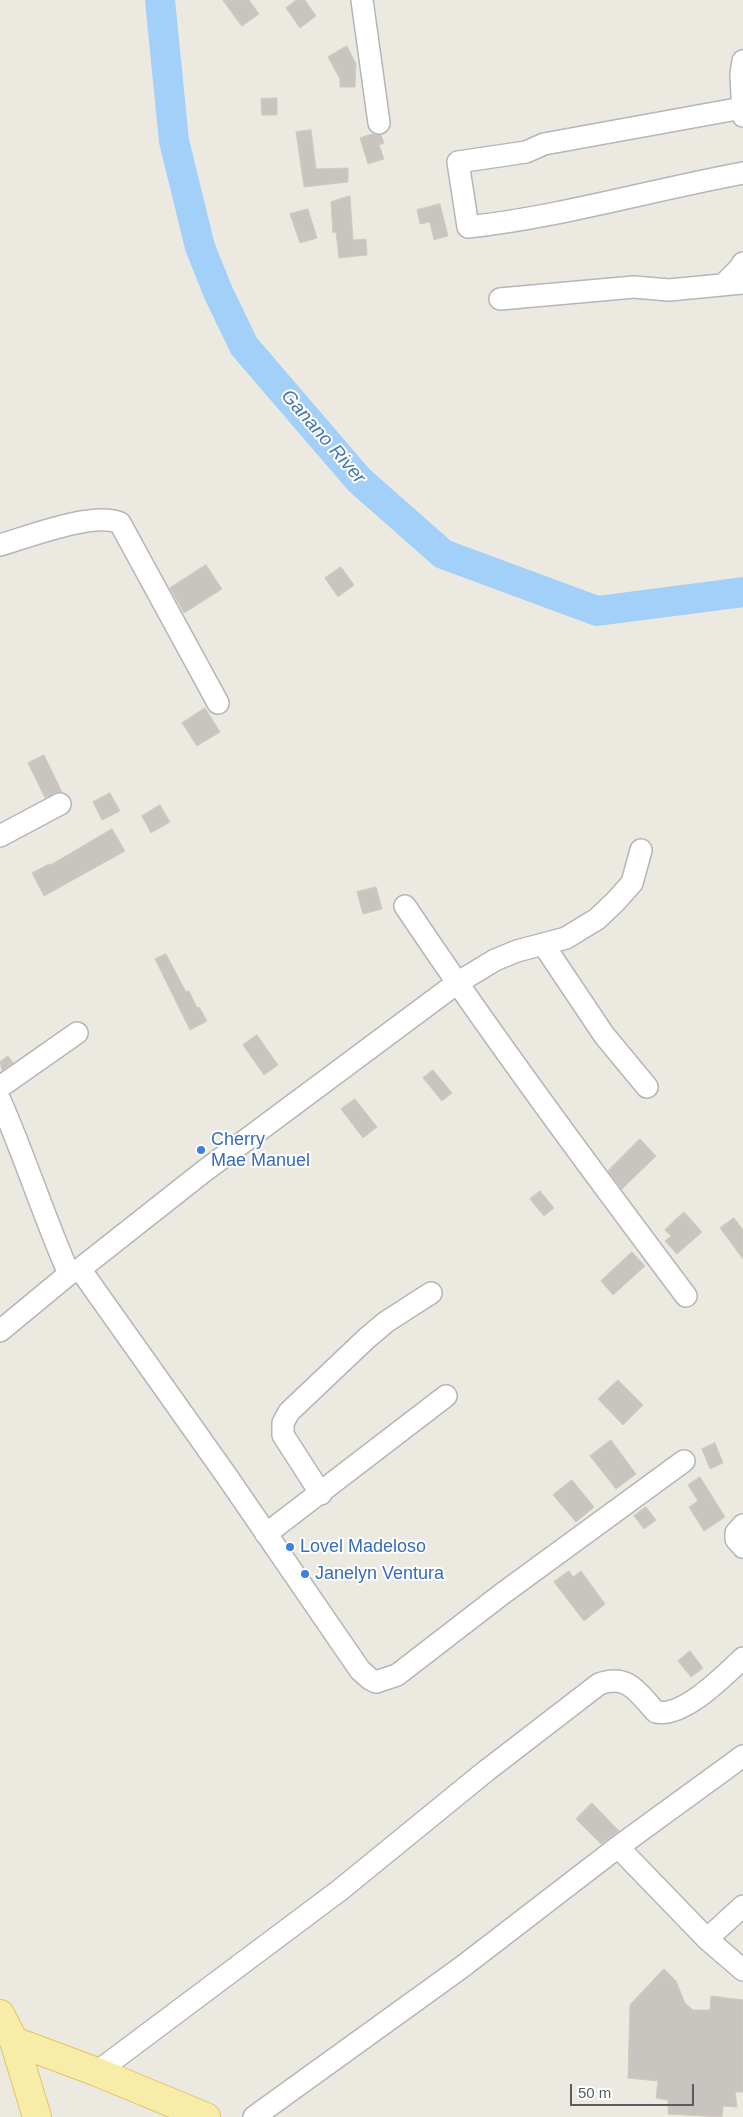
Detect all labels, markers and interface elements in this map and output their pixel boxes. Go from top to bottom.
water label: Ganano River [276,385,370,489]
place label: Cherry Mae Manuel [211,1129,310,1172]
marker: Cherry Mae Manuel [195,1144,207,1156]
place label: Lovel Madeloso [300,1536,426,1558]
marker: Lovel Madeloso [284,1541,296,1553]
place label: Janelyn Ventura [315,1563,444,1585]
marker: Janelyn Ventura [299,1568,311,1580]
scale bar [573,2074,697,2106]
text: 50 m [578,2084,611,2101]

